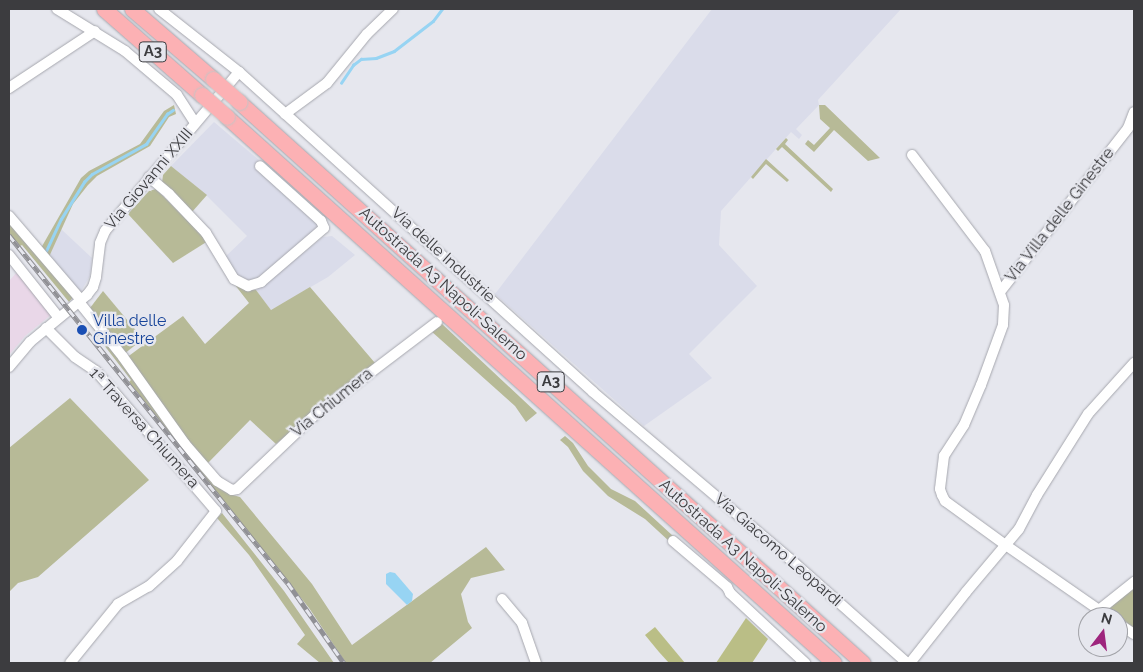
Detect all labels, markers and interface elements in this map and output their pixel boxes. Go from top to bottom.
road number: A3 [138,40,168,64]
street label: Via Giovanni XXIII [101,124,197,234]
street label: Via Villa delle Ginestre [1001,144,1119,286]
street label: Autostrada A3 Napoli-Salerno [355,203,531,365]
street label: Via delle Industrie [387,203,499,307]
place label: Villa delle Ginestre [93,311,166,349]
marker: Villa delle Ginestre [75,323,89,337]
street label: 1ª Traversa Chiumera [85,364,203,492]
street label: Via Chiumera [288,364,376,442]
road number: A3 [536,370,566,394]
street label: Autostrada A3 Napoli-Salerno [655,475,831,637]
street label: Via Giacomo Leopardi [710,489,846,611]
north arrow [1078,607,1128,657]
text: N [1099,609,1114,628]

